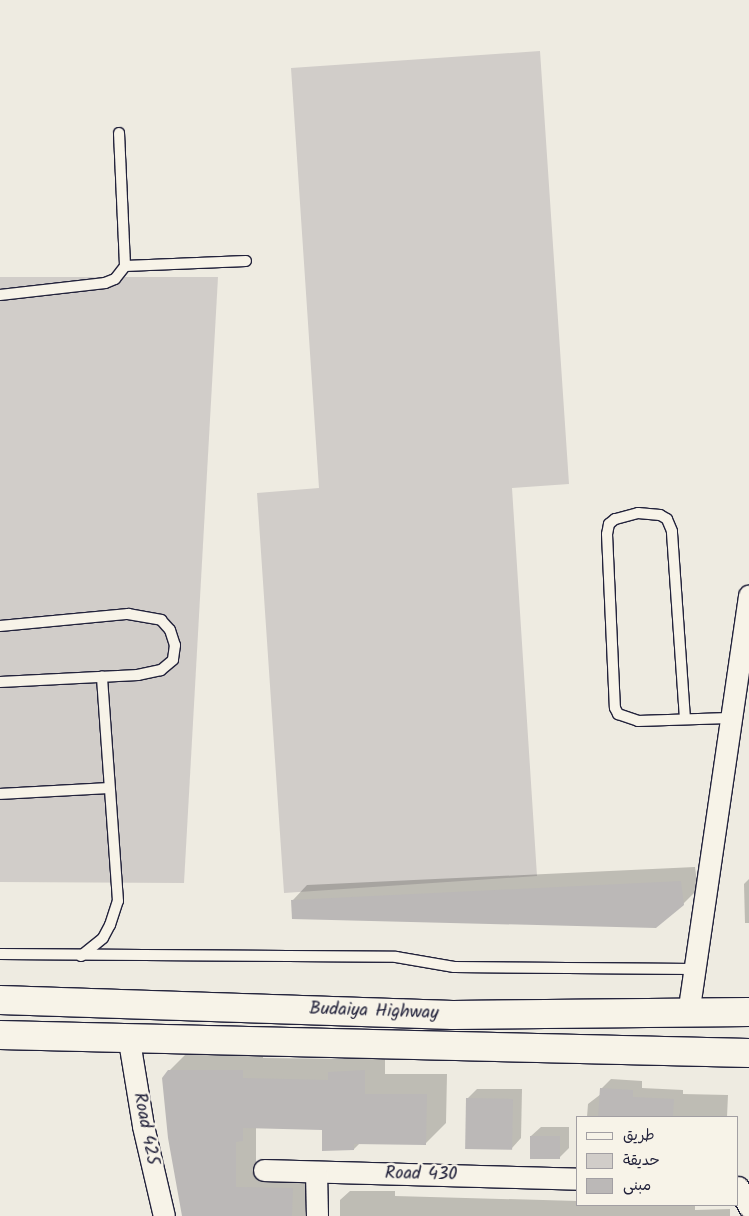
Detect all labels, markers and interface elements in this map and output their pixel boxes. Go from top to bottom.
street label: Budaiya Highway [309,999,439,1025]
street label: Road 425 [127,1091,163,1167]
legend [576,1116,739,1206]
text: طريق [623,1124,655,1148]
text: حديقة [623,1149,660,1173]
street label: Road 430 [385,1164,457,1186]
text: مبنى [623,1174,651,1198]

